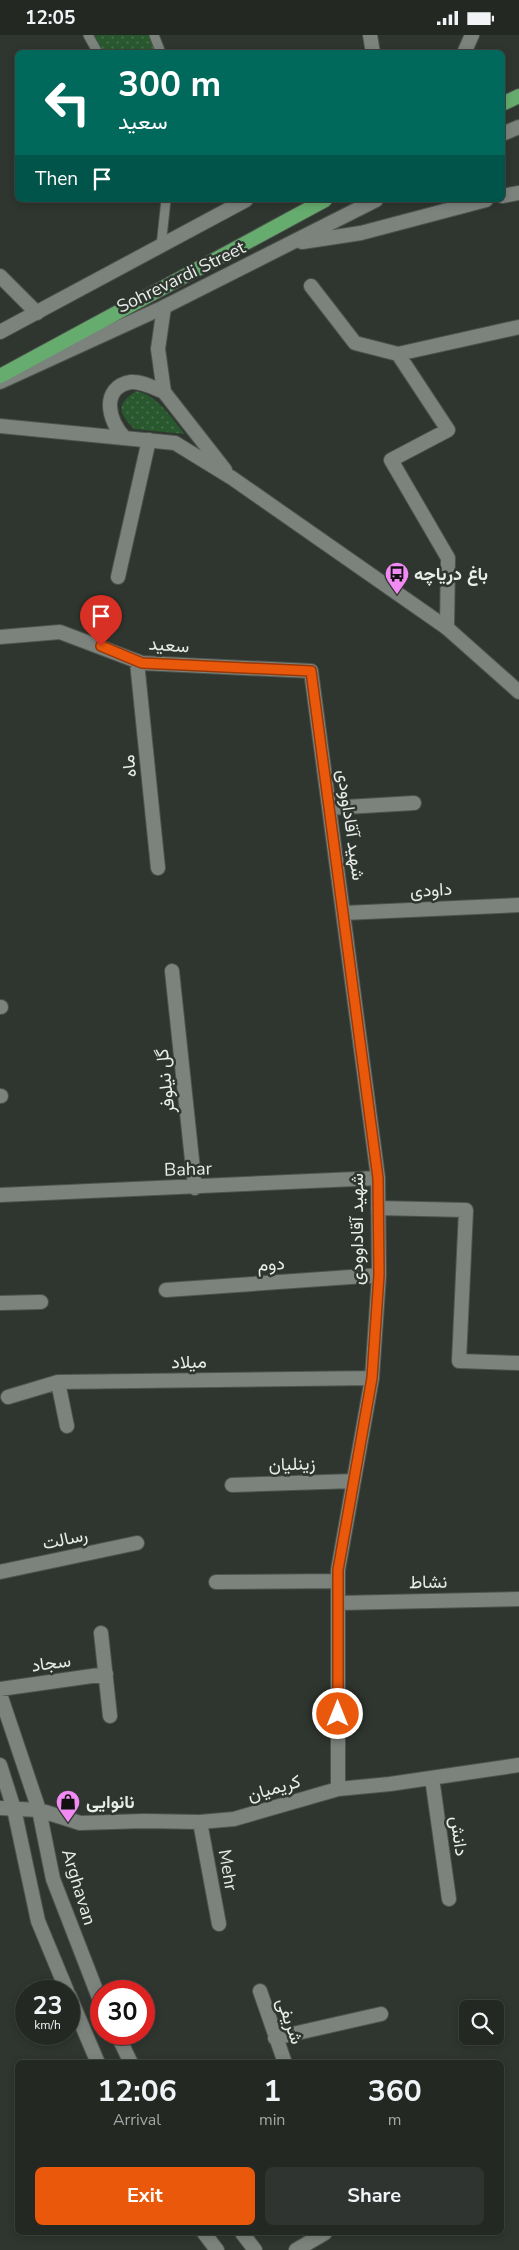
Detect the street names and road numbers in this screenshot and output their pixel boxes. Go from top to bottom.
street label: Sohrevardi Street [113,235,250,319]
street label: سعید [148,632,190,658]
street label: ماه [116,753,142,779]
street label: شهید آقاداوودی [331,768,371,882]
street label: داودی [409,877,453,903]
street label: گل نیلوفر [150,1047,180,1116]
street label: Bahar [164,1156,213,1182]
street label: شهید آقاداوودی [345,1173,369,1285]
street label: دوم [257,1251,285,1277]
street label: میلاد [171,1350,207,1374]
street label: زینلیان [268,1451,316,1477]
street label: رسالت [40,1523,90,1555]
street label: نشاط [409,1570,447,1594]
street label: سجاد [30,1648,72,1678]
street label: کریمیان [245,1769,303,1807]
street label: دانش [444,1814,474,1858]
street label: Arghavan [56,1846,102,1928]
street label: Mehr [213,1847,244,1893]
street label: شریفی [271,1995,309,2047]

